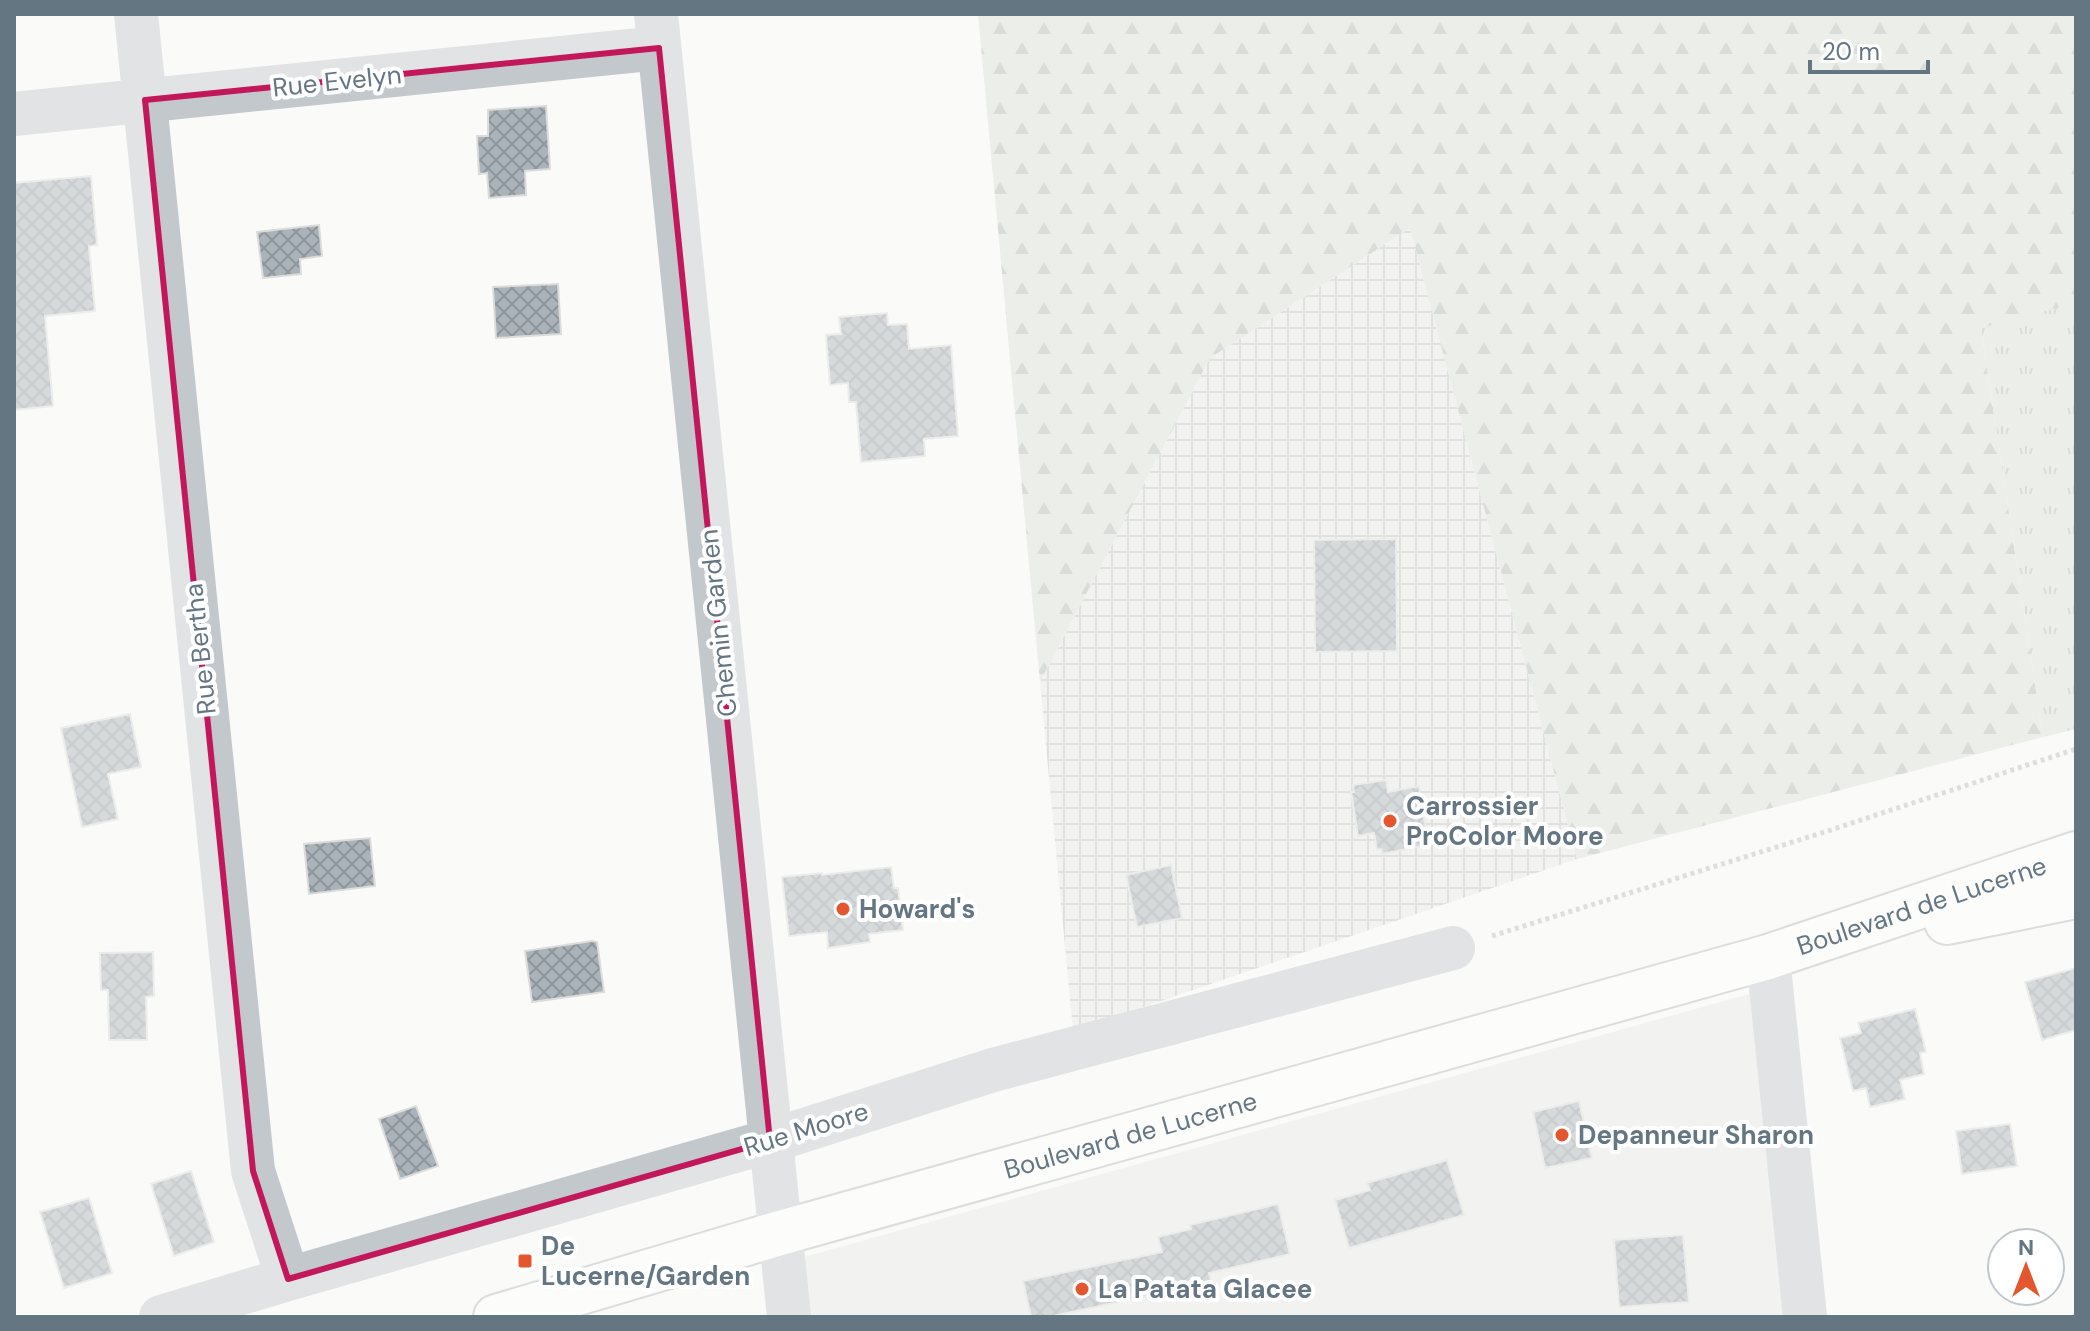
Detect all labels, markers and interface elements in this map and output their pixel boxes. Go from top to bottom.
scale bar [1810,24,1928,74]
text: 20 m [1822,36,1880,67]
street label: Rue Evelyn [271,57,403,105]
street label: Chemin Garden [691,527,745,719]
street label: Rue Bertha [176,582,224,716]
place label: Carrossier ProColor Moore [1406,789,1604,853]
marker: Carrossier ProColor Moore [1381,812,1399,830]
street label: Boulevard de Lucerne [1792,848,2051,963]
place label: Howard's [859,892,975,926]
marker: Howard's [834,900,852,918]
street label: Boulevard de Lucerne [1000,1084,1261,1187]
street label: Rue Moore [740,1094,872,1164]
place label: Depanneur Sharon [1578,1118,1814,1152]
marker: Depanneur Sharon [1553,1126,1571,1144]
north arrow [1986,1227,2066,1307]
place label: De Lucerne/Garden [541,1229,750,1293]
text: N [2018,1233,2034,1262]
marker: De Lucerne/Garden [516,1252,534,1270]
place label: La Patata Glacee [1098,1272,1313,1306]
marker: La Patata Glacee [1073,1280,1091,1298]

